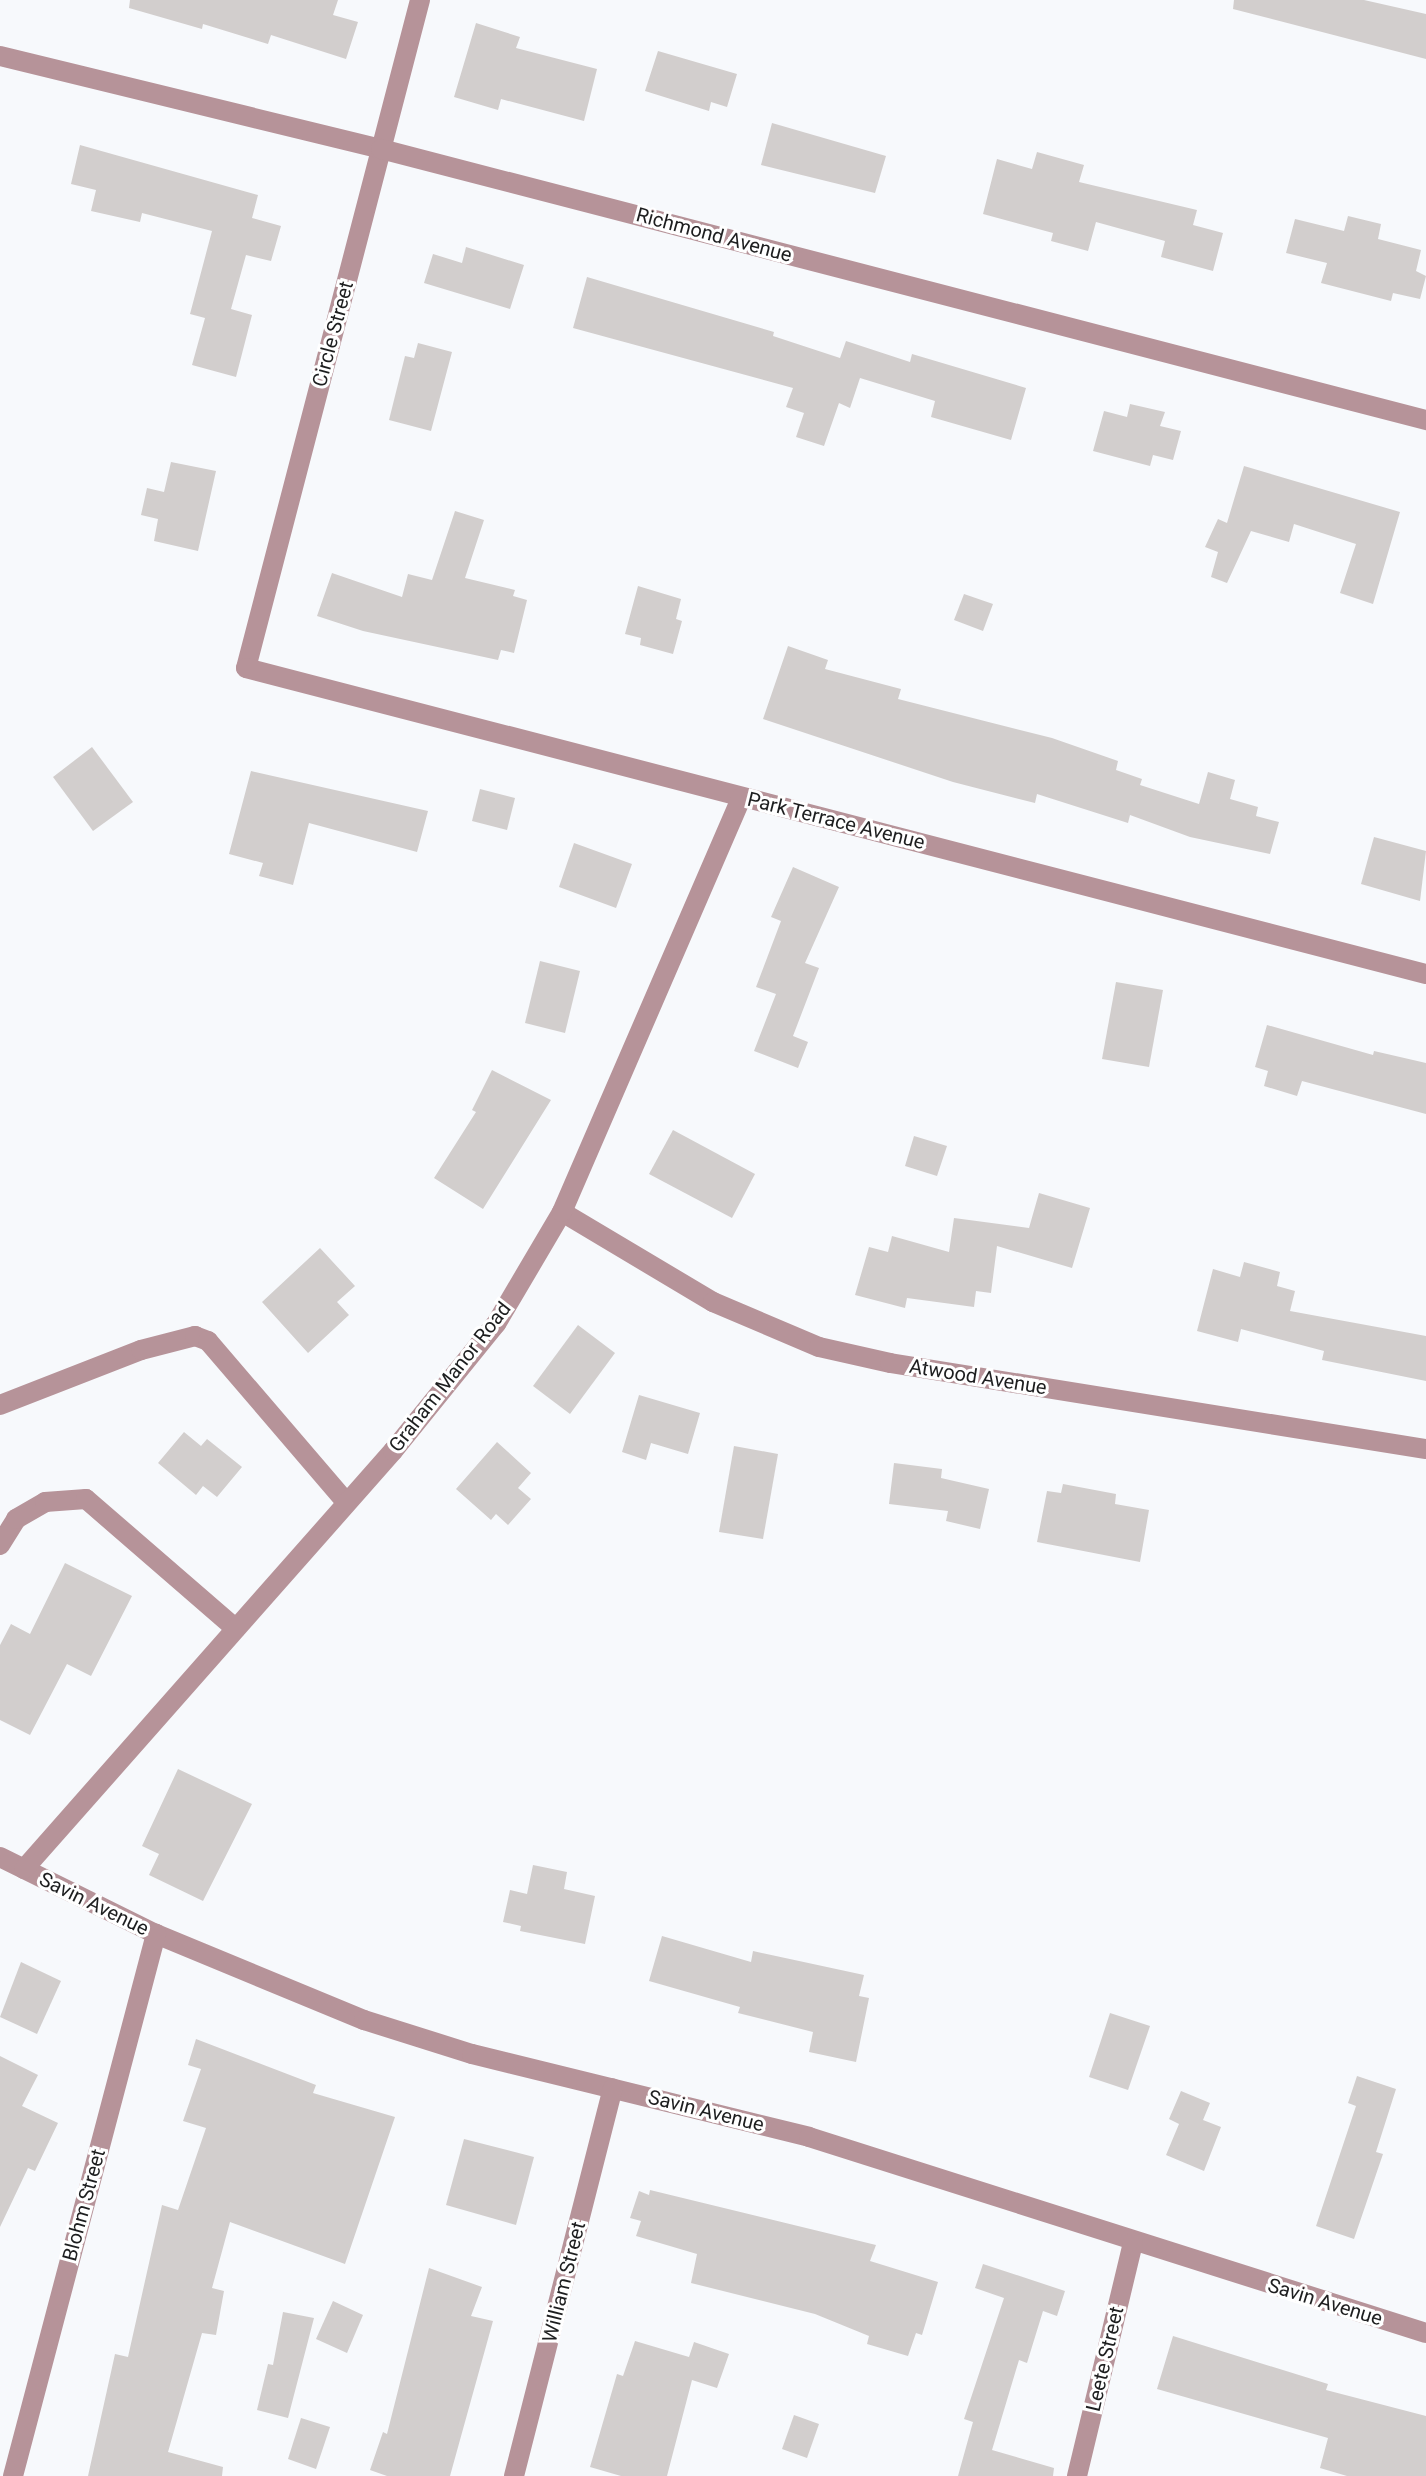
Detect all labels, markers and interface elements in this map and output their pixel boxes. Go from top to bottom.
street label: Richmond Avenue [633,203,795,267]
street label: Circle Street [307,279,359,389]
street label: Park Terrace Avenue [745,787,927,855]
street label: Graham Manor Road [384,1297,516,1457]
street label: Atwood Avenue [908,1354,1048,1400]
street label: Savin Avenue [35,1867,153,1941]
street label: Savin Avenue [646,2085,766,2137]
street label: Blohm Street [58,2146,110,2264]
street label: William Street [537,2219,591,2345]
street label: Savin Avenue [1265,2273,1385,2331]
street label: Leete Street [1081,2304,1129,2414]

